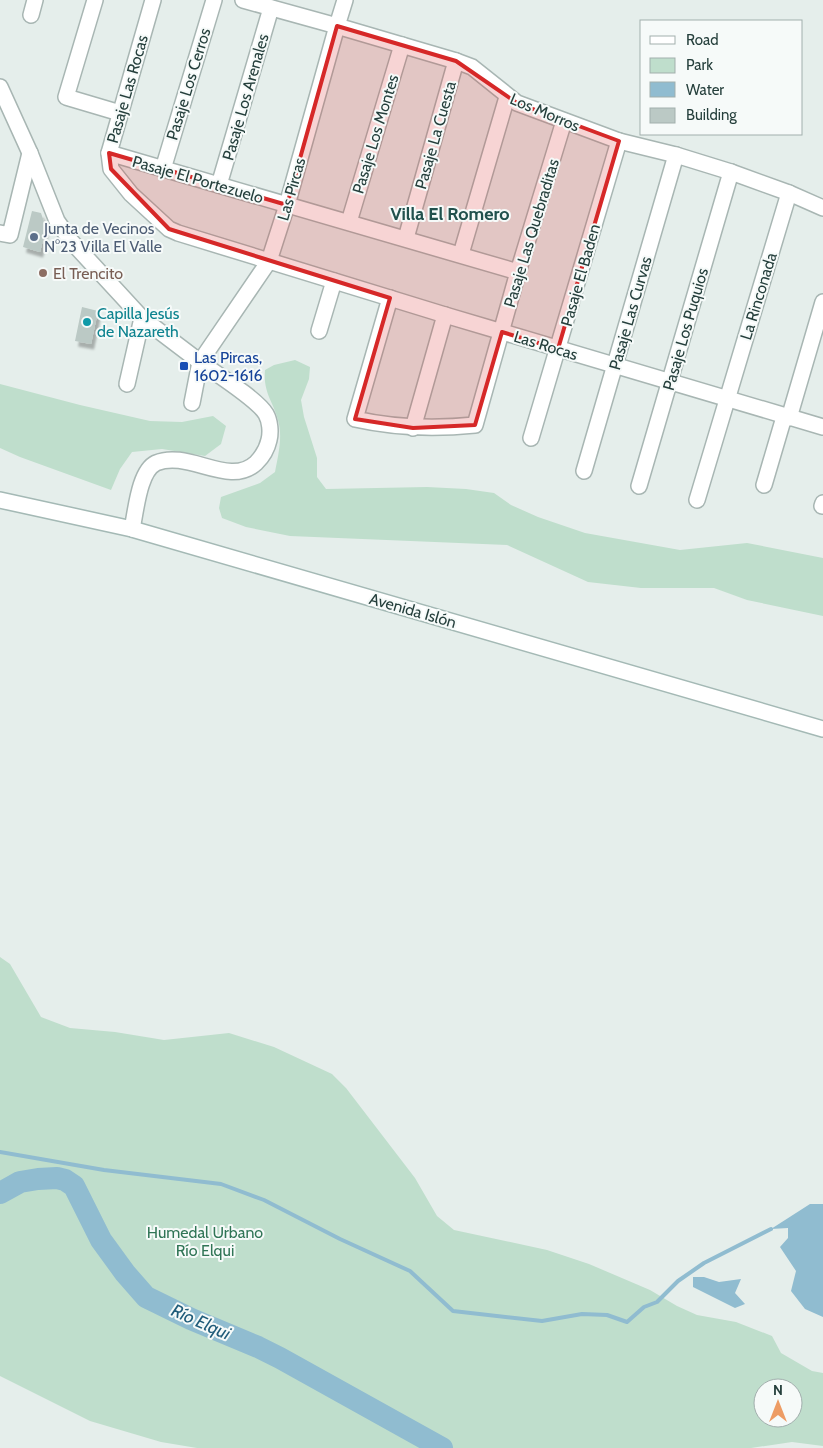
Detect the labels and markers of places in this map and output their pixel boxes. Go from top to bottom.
place label: Junta de Vecinos N°23 Villa El Valle [43,219,162,256]
marker: Junta de Vecinos N°23 Villa El Valle [28,231,40,243]
place label: El Trencito [53,264,123,283]
marker: El Trencito [37,267,49,279]
place label: Capilla Jesús de Nazareth [97,304,180,341]
marker: Capilla Jesús de Nazareth [81,316,93,328]
place label: Las Pircas, 1602-1616 [194,348,263,385]
marker: Las Pircas, 1602-1616 [178,360,190,372]

